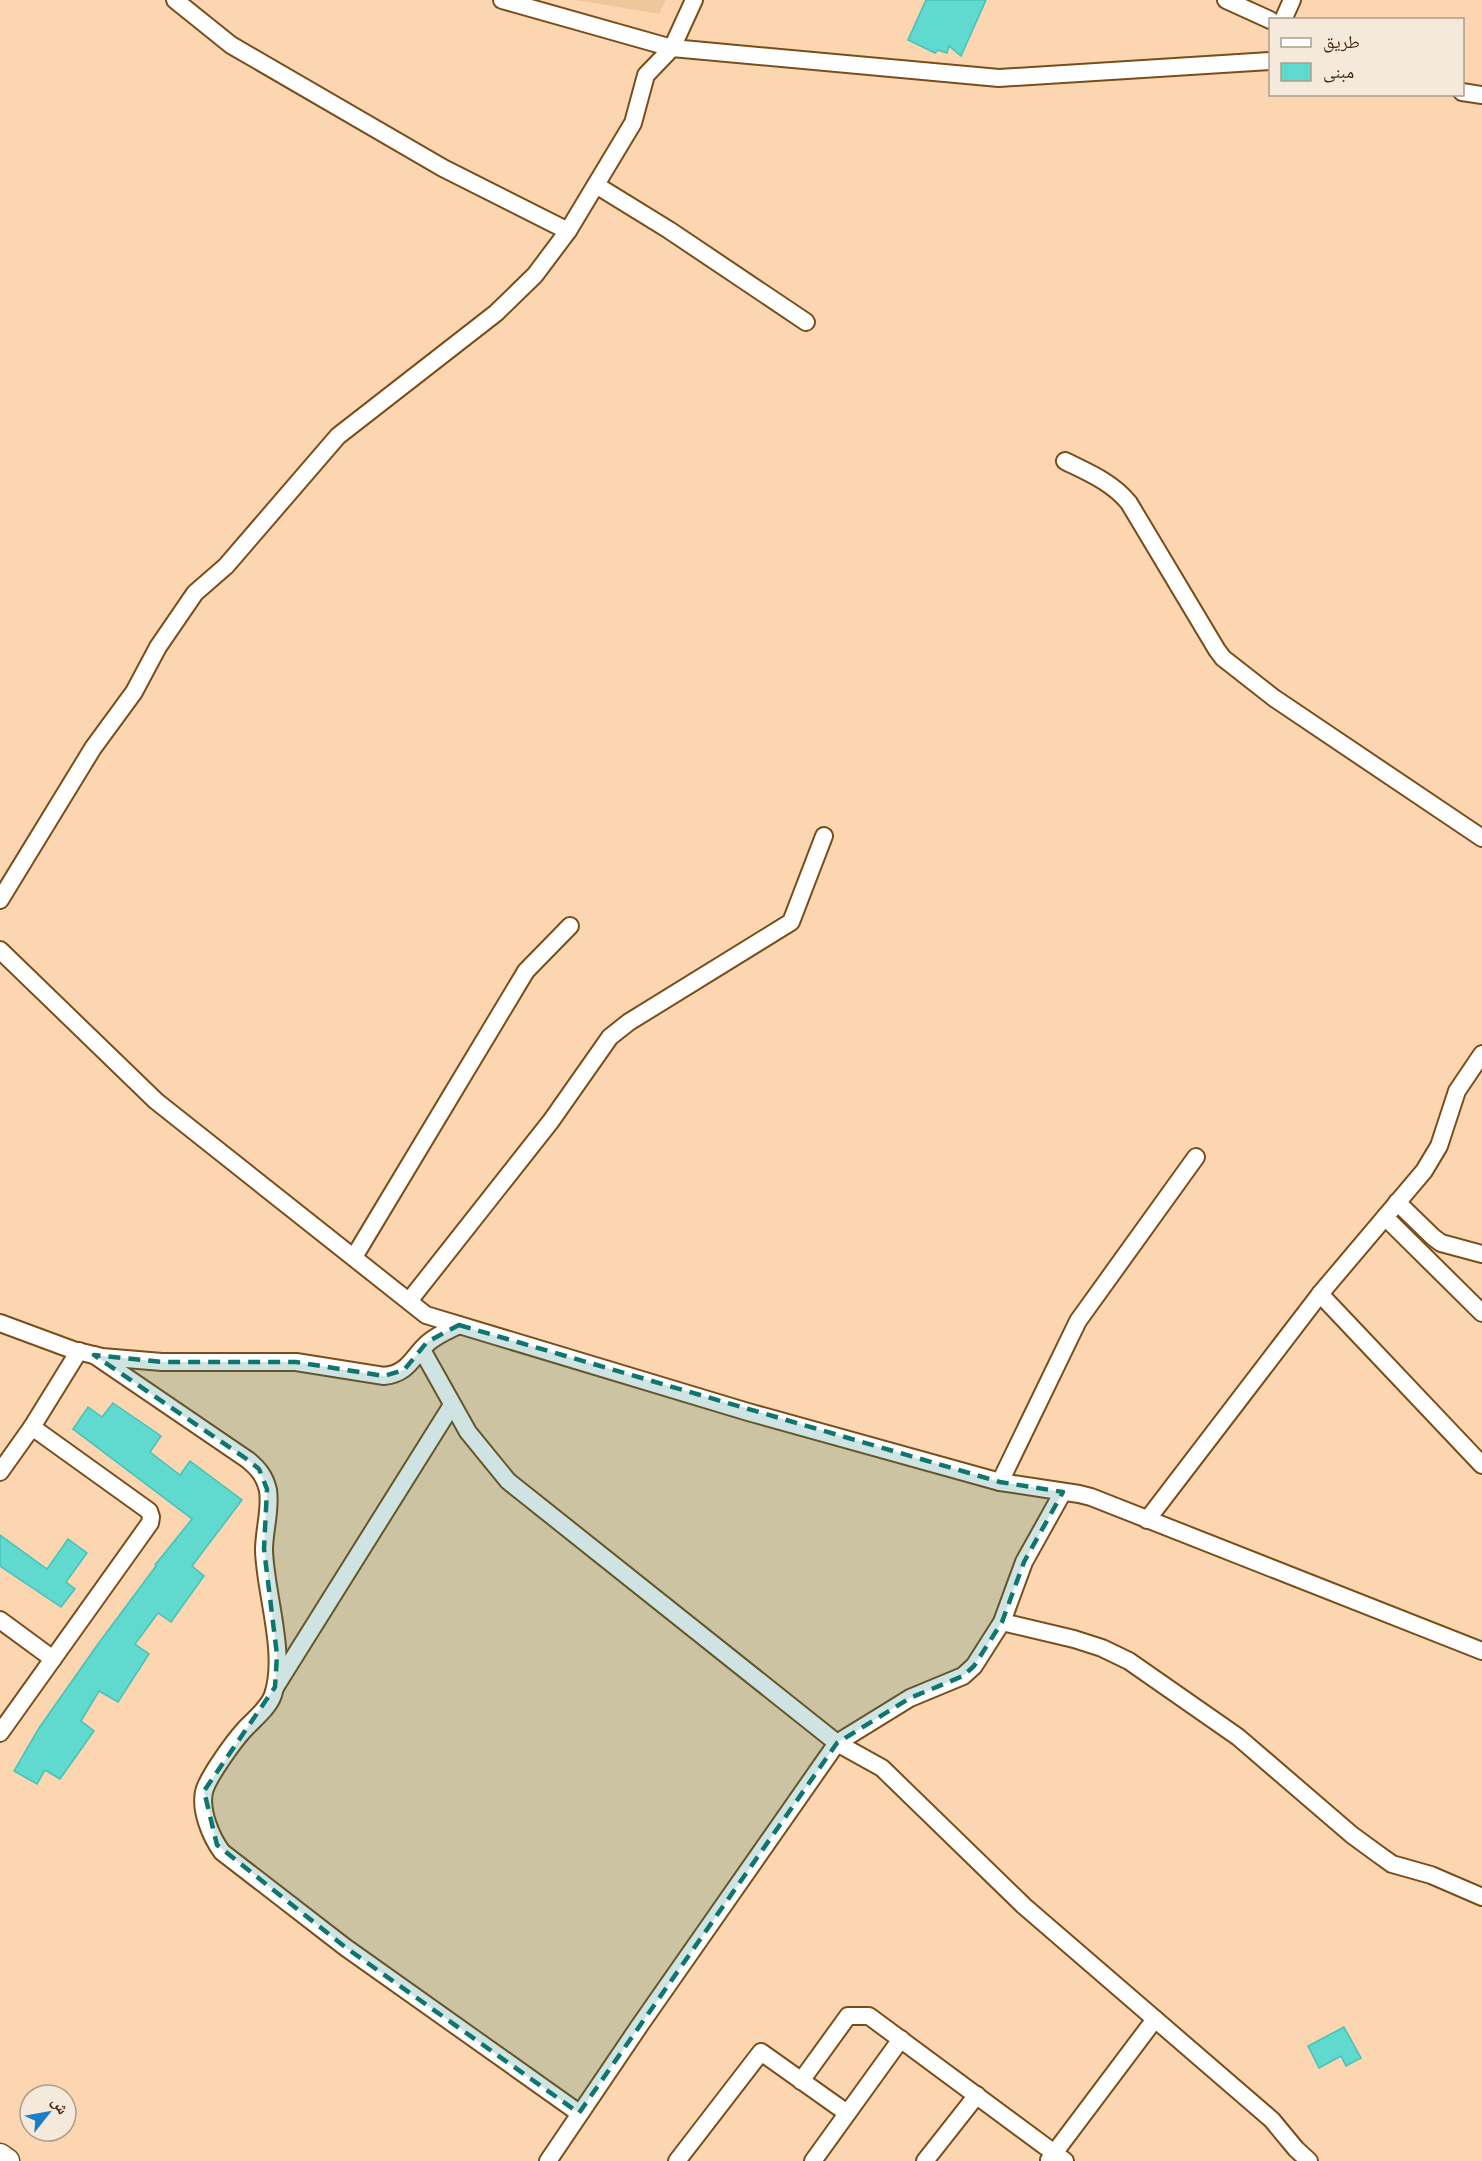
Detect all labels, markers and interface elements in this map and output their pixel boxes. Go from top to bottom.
legend [1269,18,1464,96]
text: طريق [1323,29,1360,53]
text: مبنى [1323,59,1354,83]
north arrow [18,2083,78,2143]
text: ش [47,2092,75,2118]

